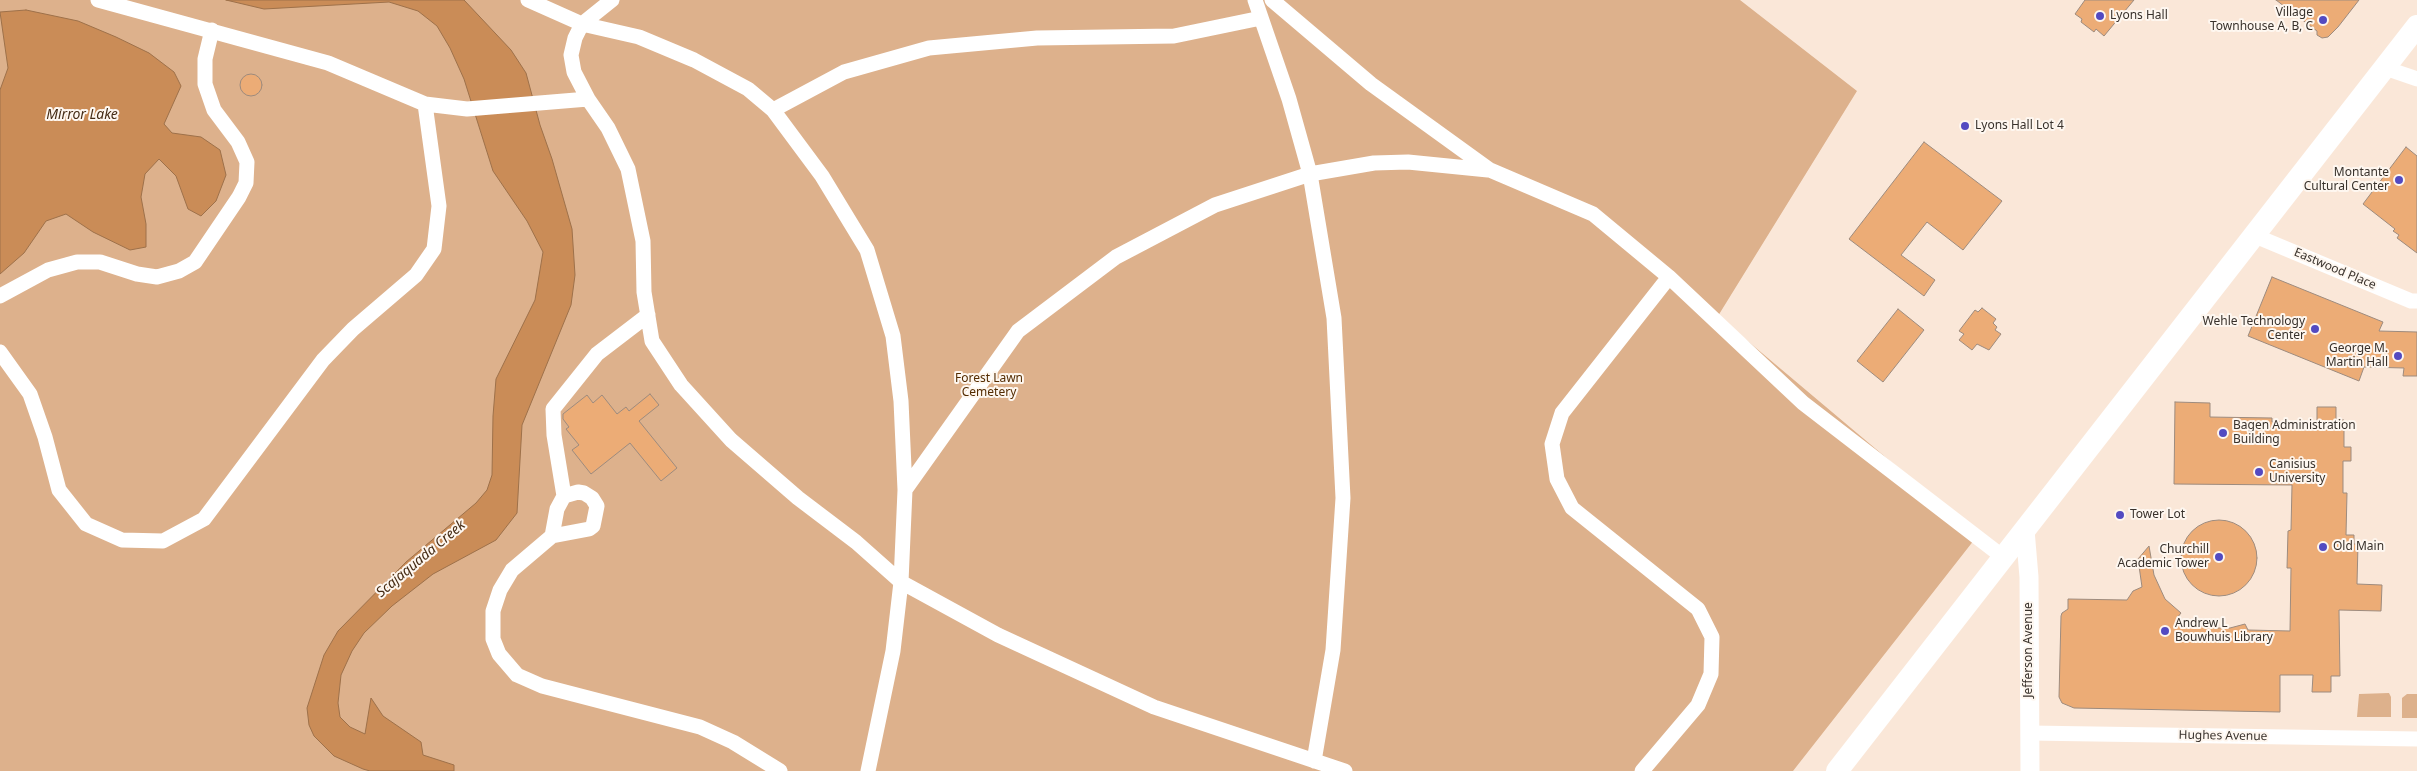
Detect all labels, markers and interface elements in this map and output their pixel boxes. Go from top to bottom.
place label: Village Townhouse A, B, C [2210,6,2313,34]
place label: Lyons Hall [2110,9,2168,23]
marker: Lyons Hall [2094,10,2106,22]
marker: Village Townhouse A, B, C [2317,14,2329,26]
water label: Mirror Lake [46,107,118,123]
place label: Lyons Hall Lot 4 [1975,119,2064,133]
marker: Lyons Hall Lot 4 [1959,120,1971,132]
place label: Montante Cultural Center [2304,166,2389,194]
marker: Montante Cultural Center [2393,174,2405,186]
street label: Eastwood Place [2292,245,2378,293]
place label: Wehle Technology Center [2203,315,2305,343]
marker: Wehle Technology Center [2309,323,2321,335]
place label: George M. Martin Hall [2326,342,2388,370]
marker: George M. Martin Hall [2392,350,2404,362]
park label: Forest Lawn Cemetery [955,372,1023,400]
place label: Bagen Administration Building [2233,419,2356,447]
marker: Bagen Administration Building [2217,427,2229,439]
place label: Canisius University [2269,458,2325,486]
marker: Canisius University [2253,466,2265,478]
place label: Tower Lot [2130,508,2185,522]
marker: Tower Lot [2114,509,2126,521]
water label: Scajaquada Creek [373,517,469,601]
place label: Old Main [2333,540,2384,554]
marker: Old Main [2317,541,2329,553]
place label: Churchill Academic Tower [2117,543,2209,571]
marker: Churchill Academic Tower [2213,551,2225,563]
street label: Jefferson Avenue [2022,602,2036,698]
place label: Andrew L Bouwhuis Library [2175,617,2273,645]
marker: Andrew L Bouwhuis Library [2159,625,2171,637]
street label: Hughes Avenue [2178,728,2268,744]

